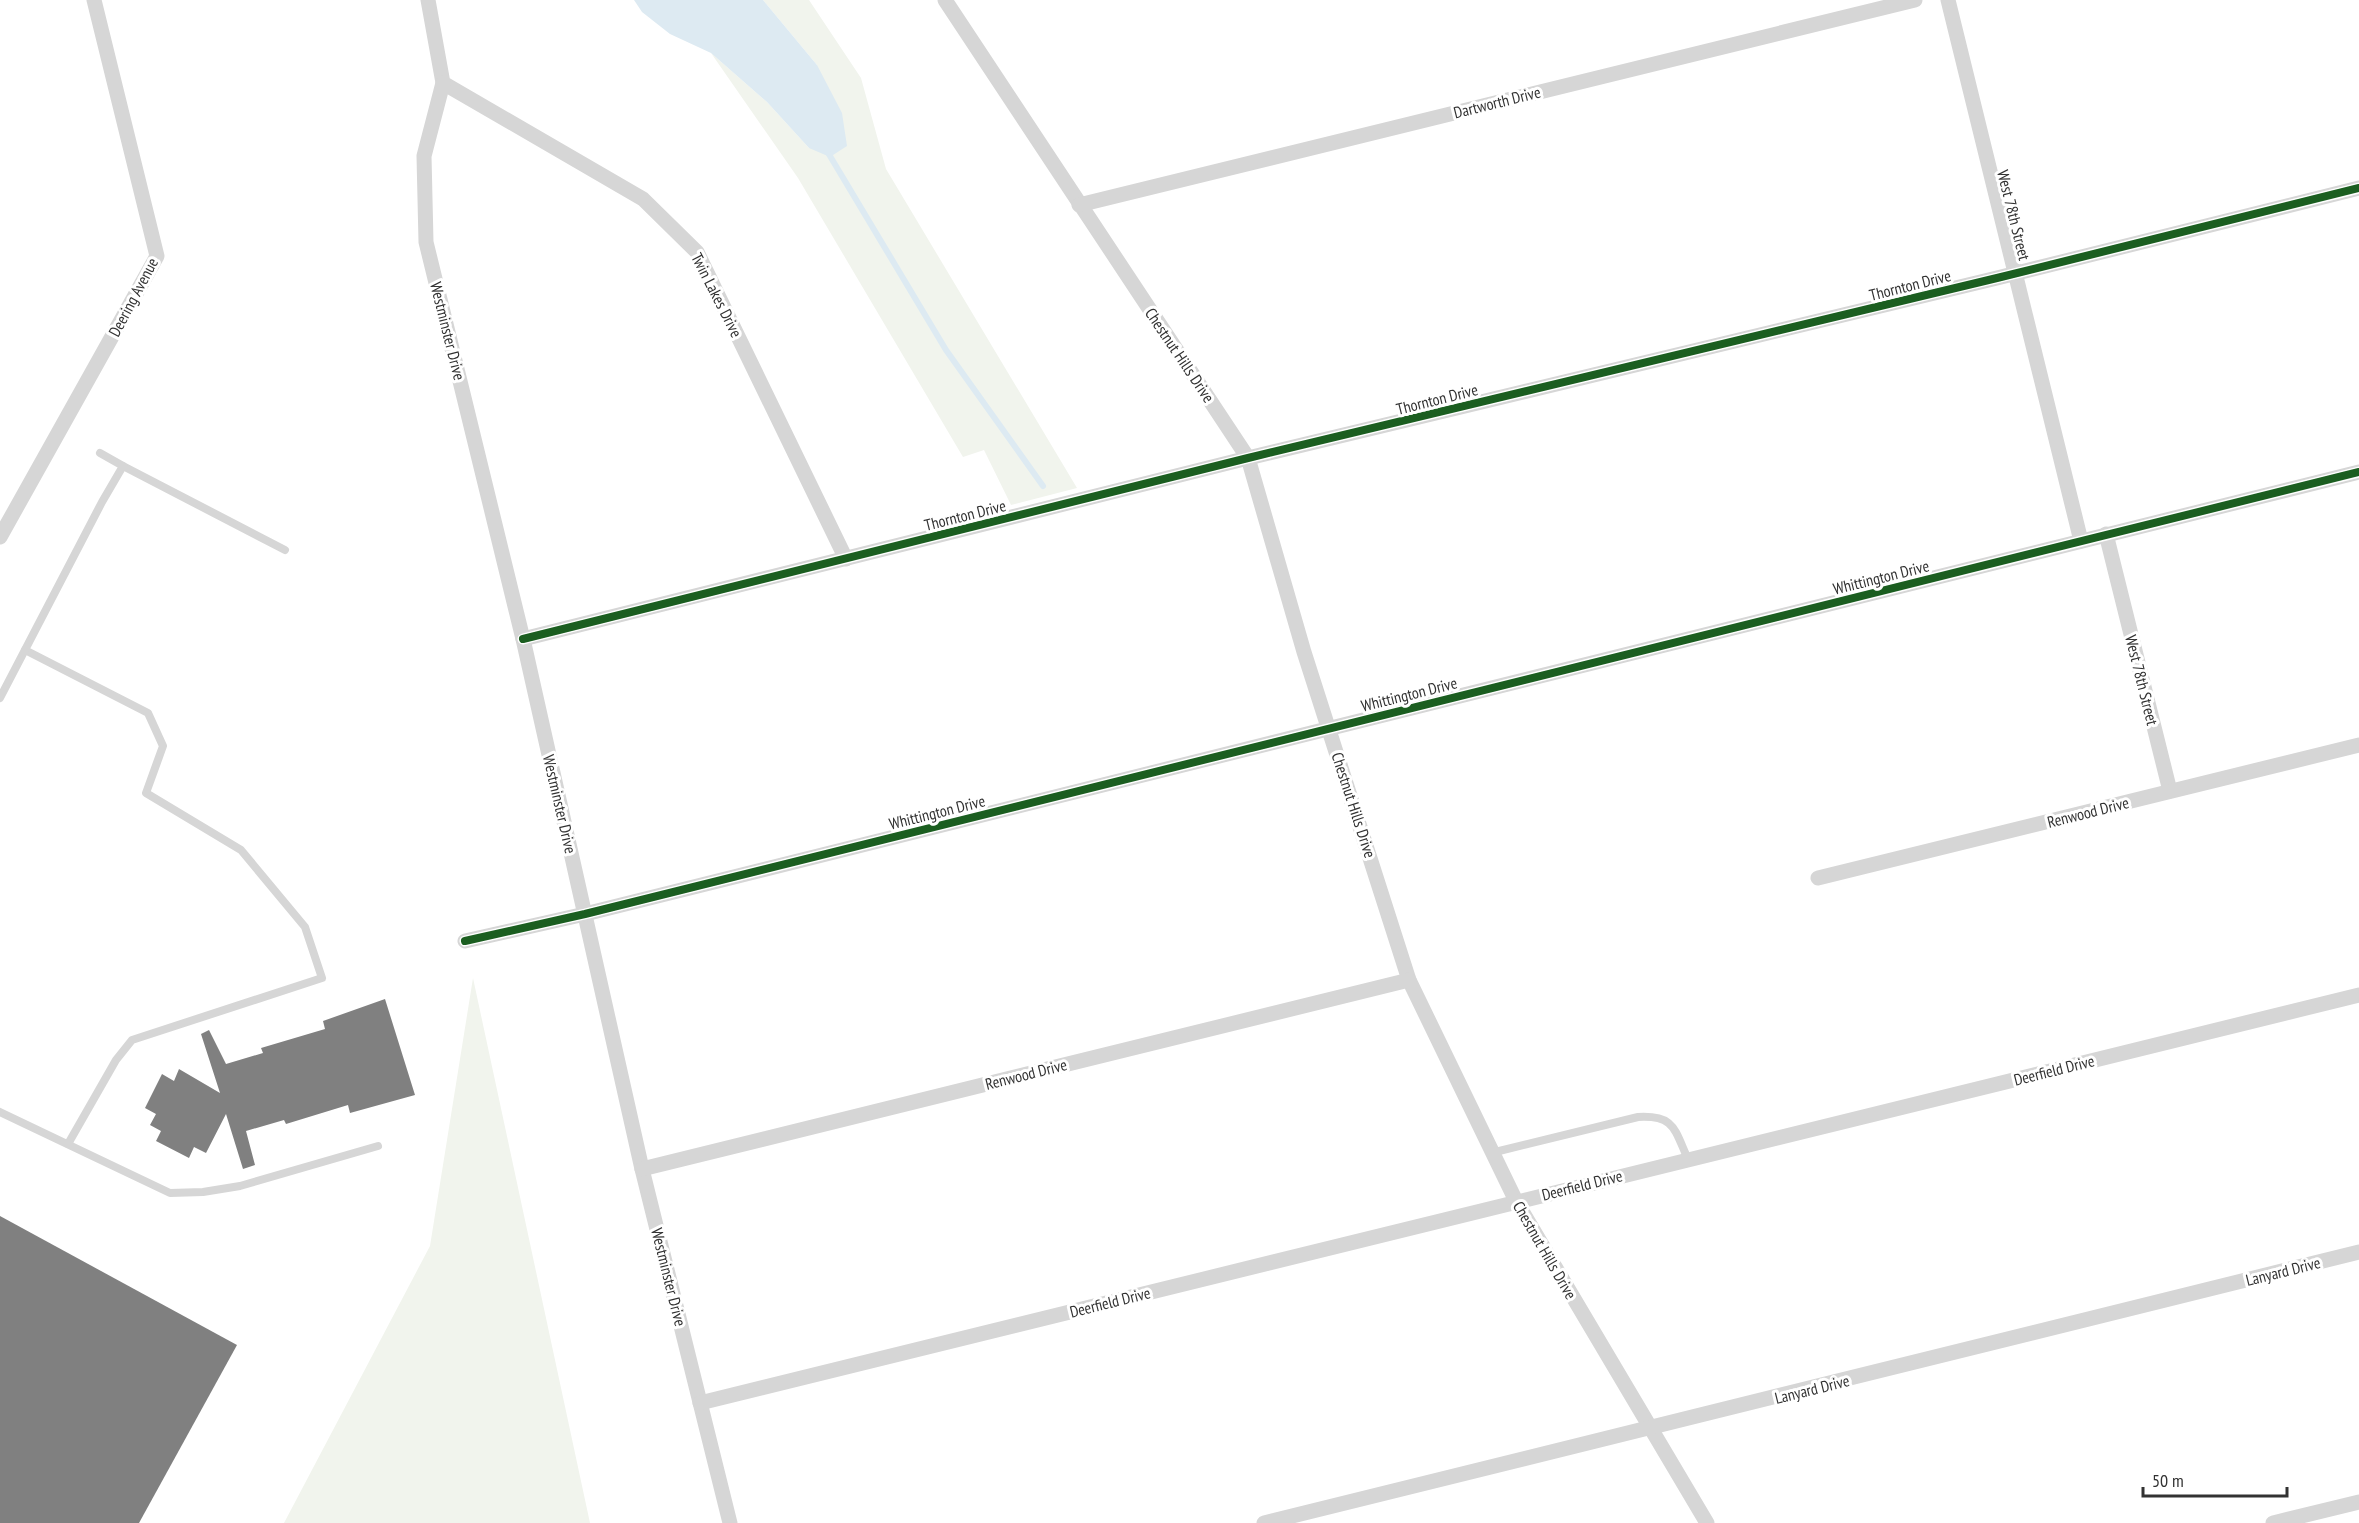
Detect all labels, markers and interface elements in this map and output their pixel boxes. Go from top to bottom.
street label: Dartworth Drive [1451,82,1543,122]
street label: West 78th Street [1993,168,2035,263]
street label: Twin Lakes Drive [687,249,747,341]
street label: Deering Avenue [104,254,162,340]
street label: Thornton Drive [1867,265,1953,305]
street label: Westminster Drive [426,280,470,382]
street label: Chestnut Hills Drive [1141,304,1219,406]
street label: Thornton Drive [1394,379,1480,419]
street label: Thornton Drive [922,495,1008,535]
street label: Whittington Drive [1831,555,1931,599]
street label: West 78th Street [2121,633,2163,728]
street label: Whittington Drive [1359,672,1459,716]
street label: Chestnut Hills Drive [1328,750,1380,860]
street label: Westminster Drive [539,753,581,855]
street label: Whittington Drive [887,790,987,834]
street label: Renwood Drive [2045,792,2131,832]
street label: Deerfield Drive [2012,1050,2096,1090]
street label: Renwood Drive [983,1054,1069,1094]
street label: Deerfield Drive [1540,1165,1624,1205]
street label: Chestnut Hills Drive [1509,1197,1581,1303]
street label: Westminster Drive [647,1226,691,1328]
street label: Lanyard Drive [2244,1252,2322,1290]
street label: Deerfield Drive [1068,1282,1152,1322]
street label: Lanyard Drive [1773,1370,1851,1408]
scale bar [2143,1460,2287,1498]
text: 50 m [2152,1469,2184,1492]

